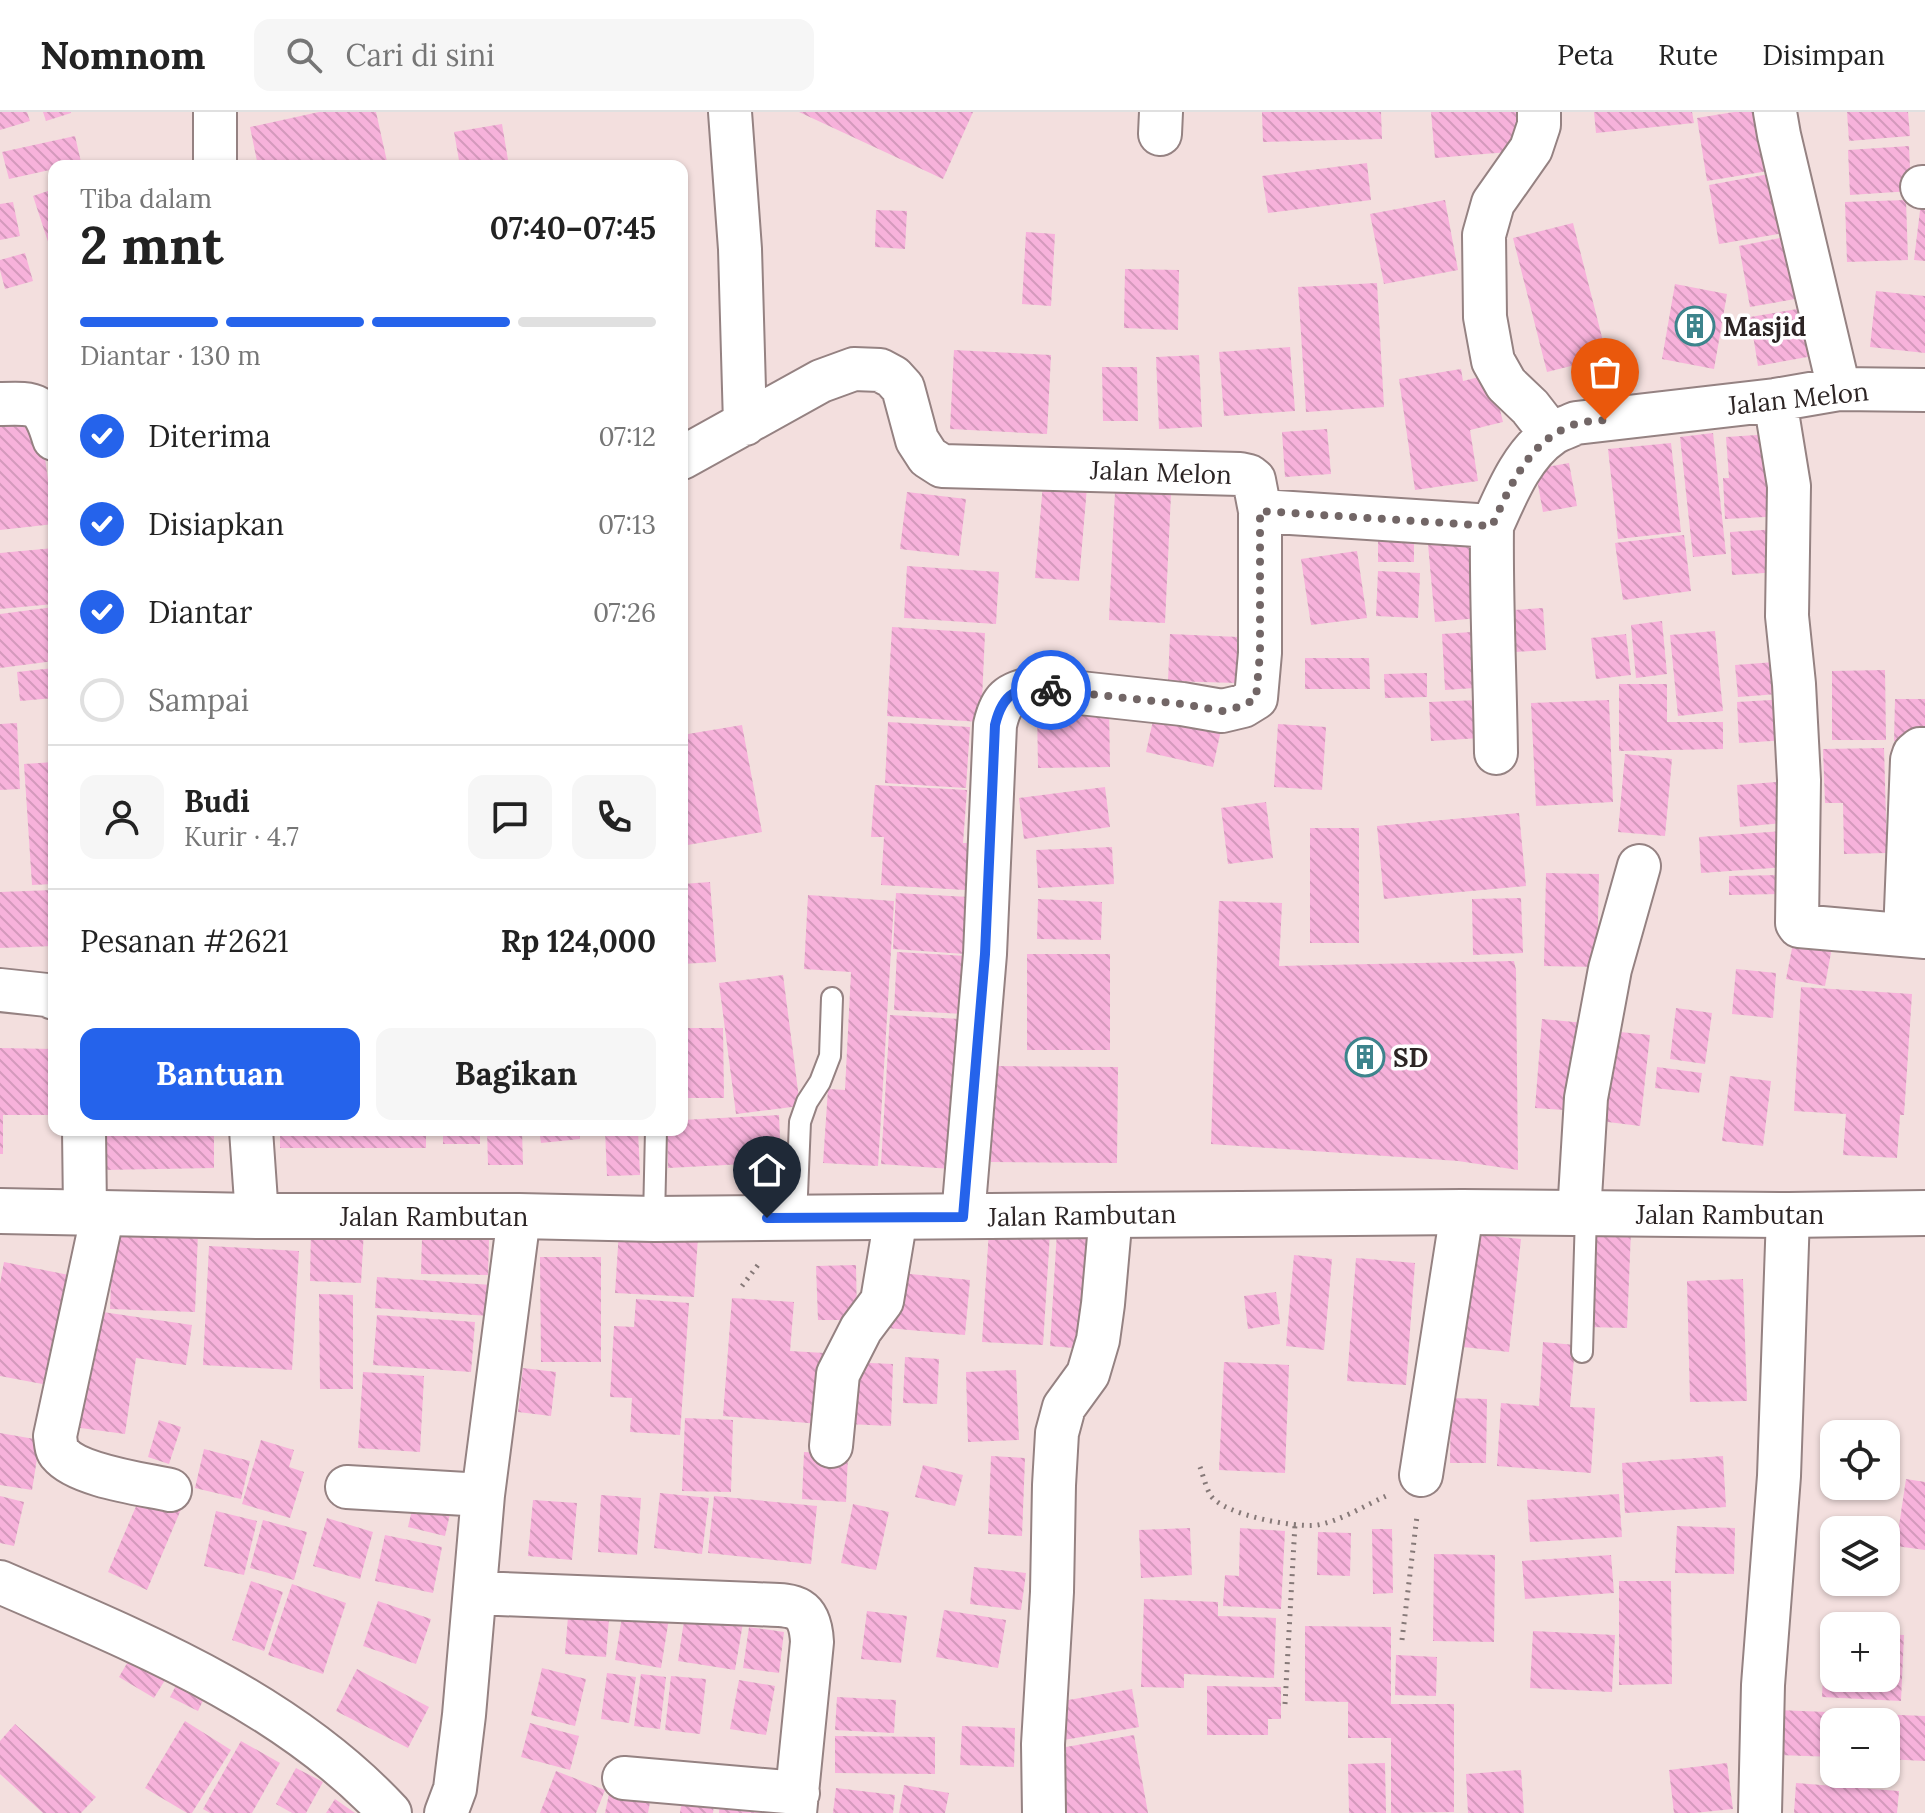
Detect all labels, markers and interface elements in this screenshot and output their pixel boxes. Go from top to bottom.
search box [254,19,814,91]
text: Nomnom [40,31,206,79]
icon: search [282,33,326,77]
text: Cari di sini [346,36,495,74]
text: Peta [1557,37,1614,73]
text: Rute [1658,37,1718,73]
text: Disimpan [1762,37,1885,73]
text: Tiba dalam [80,182,212,215]
text: 07:40–07:45 [490,209,656,247]
text: 2 mnt [80,212,224,278]
building icon: Masjid [1674,305,1716,347]
place label: Masjid [1723,310,1806,343]
pin [1571,338,1639,420]
text: Diantar · 130 m [80,339,261,372]
icon: bag [1583,350,1627,394]
street label: Jalan Melon [1725,374,1870,422]
icon: check [80,414,124,458]
text: Diterima [148,417,271,455]
text: 07:12 [599,420,656,453]
street label: Jalan Melon [1089,453,1232,491]
icon: check [80,502,124,546]
text: Disiapkan [148,505,284,543]
text: 07:13 [598,508,656,541]
icon: check [80,590,124,634]
text: Diantar [148,593,252,631]
text: 07:26 [593,596,656,629]
courier [1011,650,1091,730]
icon: bike [1029,668,1073,712]
text: Sampai [148,681,249,719]
button: person [80,775,164,859]
button: chat [468,775,552,859]
button: phone [572,775,656,859]
text: Budi [184,782,250,820]
text: Kurir · 4.7 [184,820,299,853]
text: Pesanan #2621 [80,922,289,960]
text: Rp 124,000 [501,922,656,960]
button: Bantuan [80,1028,360,1120]
button: Bagikan [376,1028,656,1120]
building icon: SD [1344,1036,1386,1078]
place label: SD [1393,1041,1428,1074]
pin [733,1136,801,1218]
icon: home [745,1148,789,1192]
street label: Jalan Rambutan [986,1197,1177,1233]
street label: Jalan Rambutan [1635,1198,1824,1231]
street label: Jalan Rambutan [339,1200,528,1233]
map controls [1820,1420,1900,1788]
button: locate [1820,1420,1900,1500]
button: layers [1820,1516,1900,1596]
button: + [1820,1612,1900,1692]
button: − [1820,1708,1900,1788]

